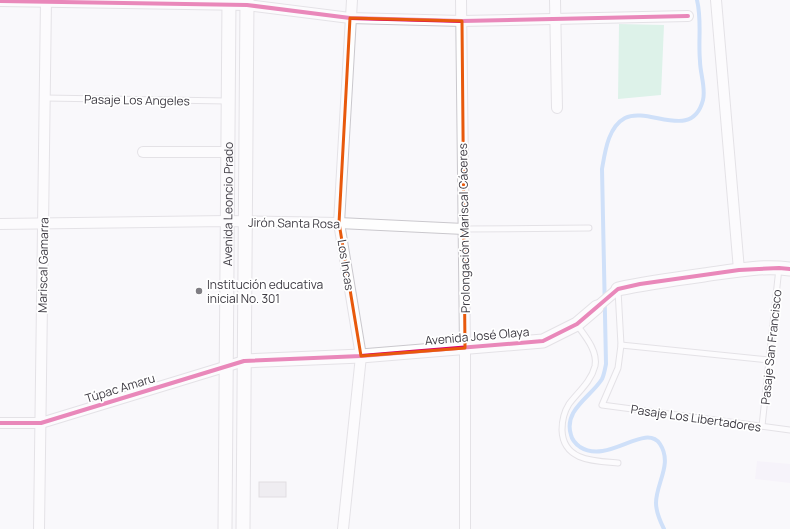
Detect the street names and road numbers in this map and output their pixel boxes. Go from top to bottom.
street label: Pasaje Los Angeles [84,91,190,109]
street label: Avenida Leoncio Prado [218,142,236,266]
street label: Prolongación Mariscal Cáceres [454,143,474,313]
street label: Jirón Santa Rosa [248,214,340,232]
street label: Mariscal Gamarra [34,217,52,313]
street label: Los Incas [334,238,358,292]
street label: Pasaje San Francisco [757,289,785,405]
street label: Avenida José Olaya [424,323,530,349]
street label: Túpac Amaru [83,369,157,407]
street label: Pasaje Los Libertadores [630,400,762,436]

